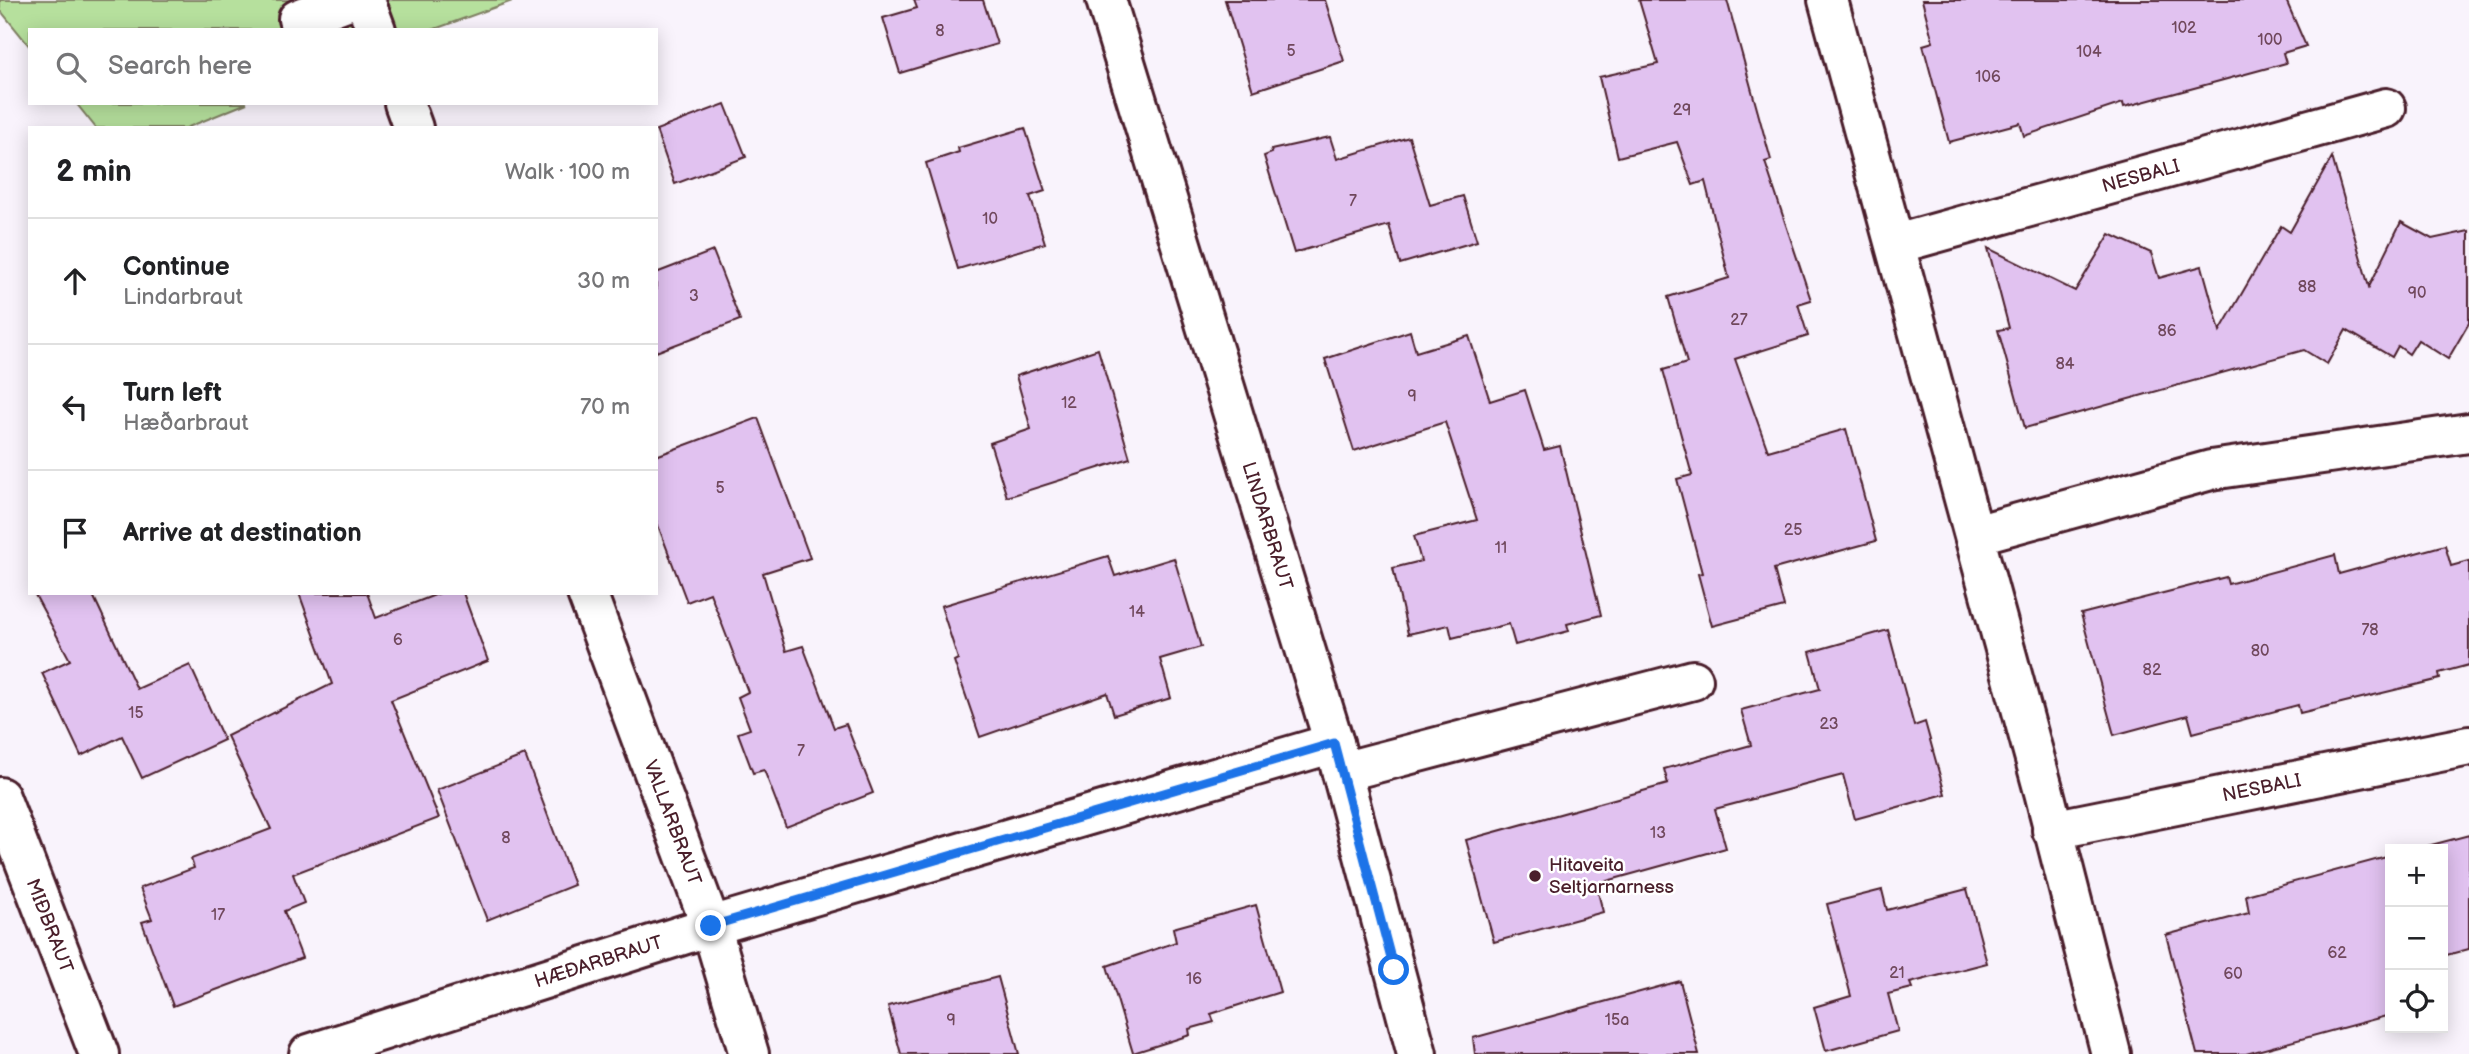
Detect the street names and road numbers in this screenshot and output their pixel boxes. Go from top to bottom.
street label: NESBALI [2099,154,2182,198]
street label: LINDARBRAUT [1237,459,1298,593]
street label: VALLARBRAUT [639,757,706,889]
street label: NESBALI [2220,769,2303,807]
street label: MIÐBRAUT [21,875,78,977]
street label: HÆÐARBRAUT [532,930,666,993]

